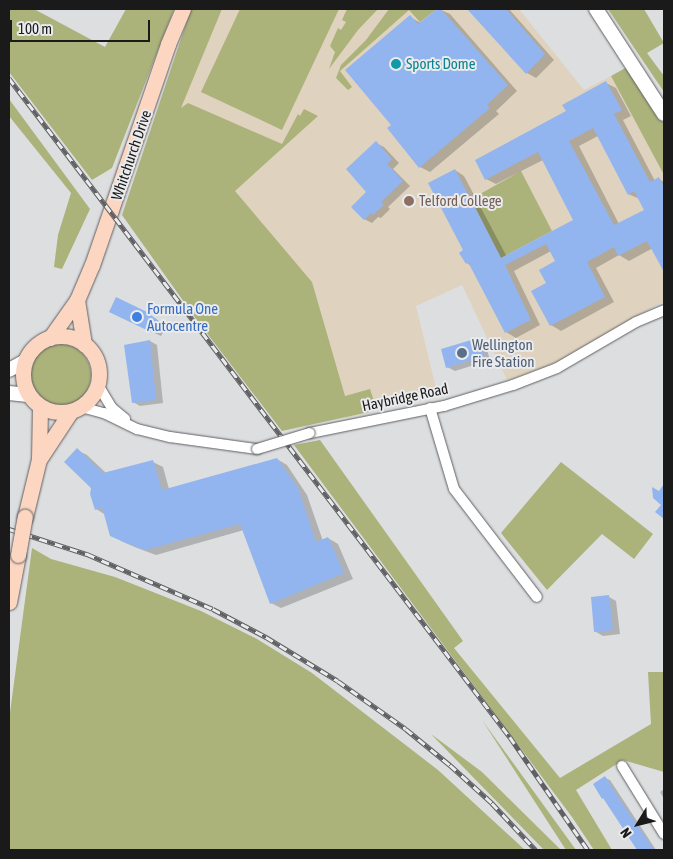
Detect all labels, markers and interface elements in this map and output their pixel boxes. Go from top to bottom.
scale bar [12,10,152,42]
text: 100 m [18,20,52,37]
place label: Sports Dome [406,55,475,73]
marker: Sports Dome [390,58,402,70]
street label: Whitchurch Drive [107,108,155,202]
place label: Telford College [419,192,502,210]
marker: Telford College [403,195,415,207]
place label: Formula One Autocentre [147,299,218,334]
marker: Formula One Autocentre [131,311,143,323]
place label: Wellington Fire Station [472,335,534,370]
marker: Wellington Fire Station [456,347,468,359]
street label: Haybridge Road [360,379,450,415]
north arrow [613,799,663,849]
text: N [617,825,635,841]

